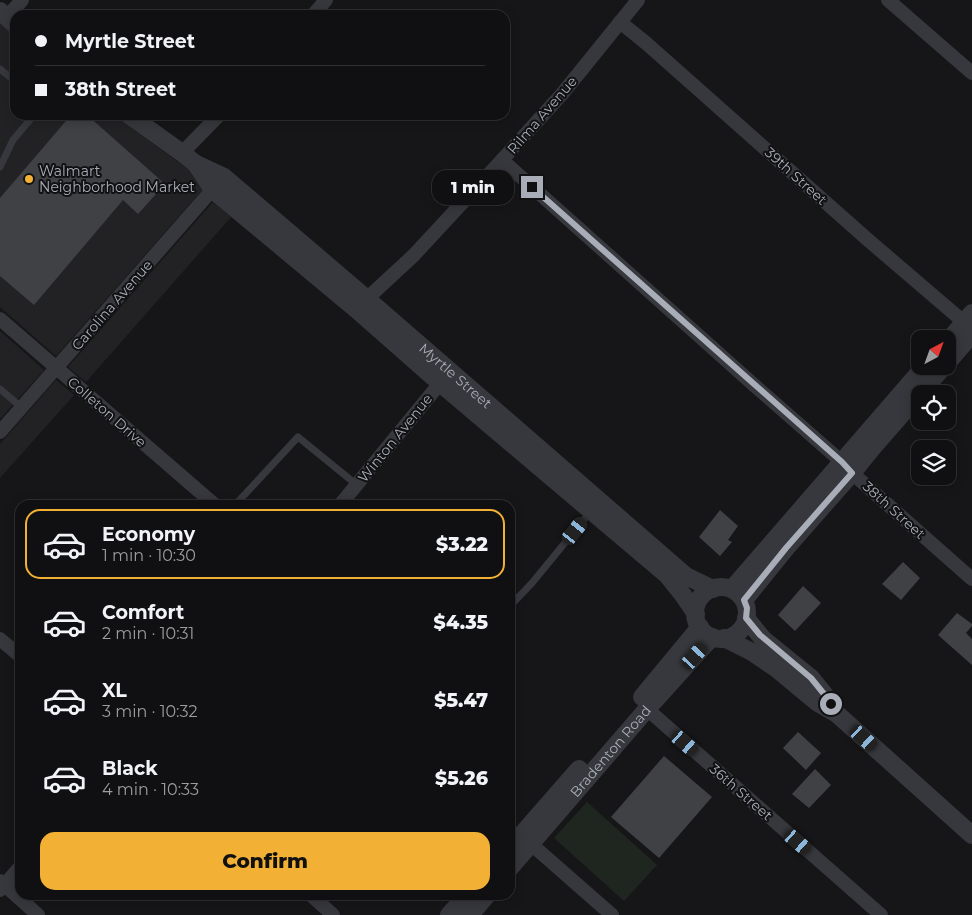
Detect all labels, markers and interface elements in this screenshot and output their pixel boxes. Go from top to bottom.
text: Myrtle Street [65,30,195,53]
street label: Rilma Avenue [503,72,581,158]
text: 38th Street [65,78,176,101]
street label: 39th Street [761,143,831,209]
place label: Walmart Neighborhood Market [39,162,195,196]
callout: 1 min [432,170,514,204]
marker: Walmart Neighborhood Market [23,173,35,185]
route end [521,176,543,198]
text: 1 min [451,178,495,197]
street label: Carolina Avenue [68,256,156,354]
north arrow [911,330,956,375]
map controls [911,330,956,485]
street label: Myrtle Street [415,339,496,413]
street label: Colleton Drive [64,373,150,451]
button: locate [911,385,956,430]
street label: Winton Avenue [354,390,436,486]
button: layers [911,440,956,485]
street label: 38th Street [859,477,929,543]
car [559,515,590,547]
icon: car [42,522,87,567]
text: Economy [102,523,195,546]
text: $3.22 [436,533,488,556]
text: 1 min · 10:30 [102,546,196,565]
icon: car [42,600,87,645]
text: Comfort [102,601,184,624]
text: $4.35 [433,611,488,634]
text: 2 min · 10:31 [102,624,194,643]
car [679,640,710,672]
icon: car [42,678,87,723]
text: XL [102,679,127,702]
text: $5.47 [434,689,488,712]
route start [820,693,842,715]
text: 3 min · 10:32 [102,702,198,721]
street label: Bradenton Road [566,702,655,801]
car [847,722,880,754]
car [668,727,701,759]
icon: car [42,756,87,801]
text: Black [102,757,158,780]
street label: 36th Street [706,760,776,824]
text: $5.26 [435,767,488,790]
text: 4 min · 10:33 [102,780,199,799]
car [781,826,814,858]
button: Confirm [40,832,490,890]

